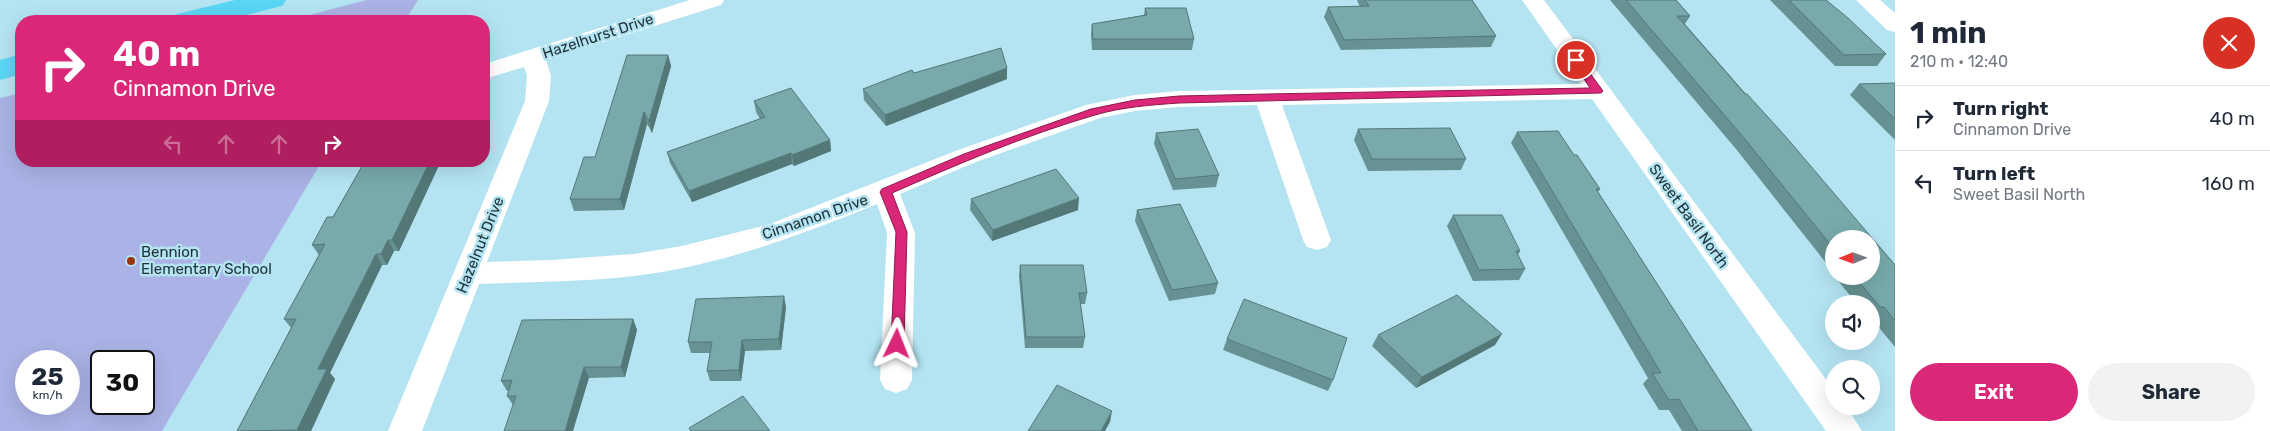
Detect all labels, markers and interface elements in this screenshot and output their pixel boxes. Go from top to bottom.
street label: Hazelhurst Drive [540,10,656,62]
text: 1 min [1910,15,1987,51]
button: close [2203,17,2255,69]
text: 40 m [113,33,200,75]
icon: right [30,35,95,100]
pin [1555,39,1597,81]
icon: arrive [1562,46,1590,74]
text: 210 m · 12:40 [1910,52,2008,71]
text: Cinnamon Drive [113,75,276,102]
text: Turn right [1953,97,2048,120]
icon: right [1910,104,1938,132]
text: 40 m [2210,107,2255,130]
text: Cinnamon Drive [1953,120,2071,139]
icon: left [159,130,187,158]
icon: ahead [212,130,240,158]
icon: ahead [265,130,293,158]
icon: right [318,130,346,158]
street label: Sweet Basil North [1645,161,1733,271]
text: Turn left [1953,162,2035,185]
icon: left [1910,169,1938,197]
text: 160 m [2202,172,2255,195]
text: Sweet Basil North [1953,185,2085,204]
street label: Cinnamon Drive [760,190,870,244]
street label: Hazelnut Drive [452,194,508,296]
north arrow [1825,230,1880,285]
map controls [1825,230,1880,415]
place label: Bennion Elementary School [141,243,272,278]
marker: Bennion Elementary School [125,255,137,267]
button: sound [1825,295,1880,350]
position arrow [870,317,922,369]
speed limit sign: 30 [90,350,155,415]
button: search [1825,360,1880,415]
text: 25 [31,362,64,391]
button: Exit [1910,363,2078,421]
button: Share [2088,363,2255,421]
text: km/h [33,388,62,402]

